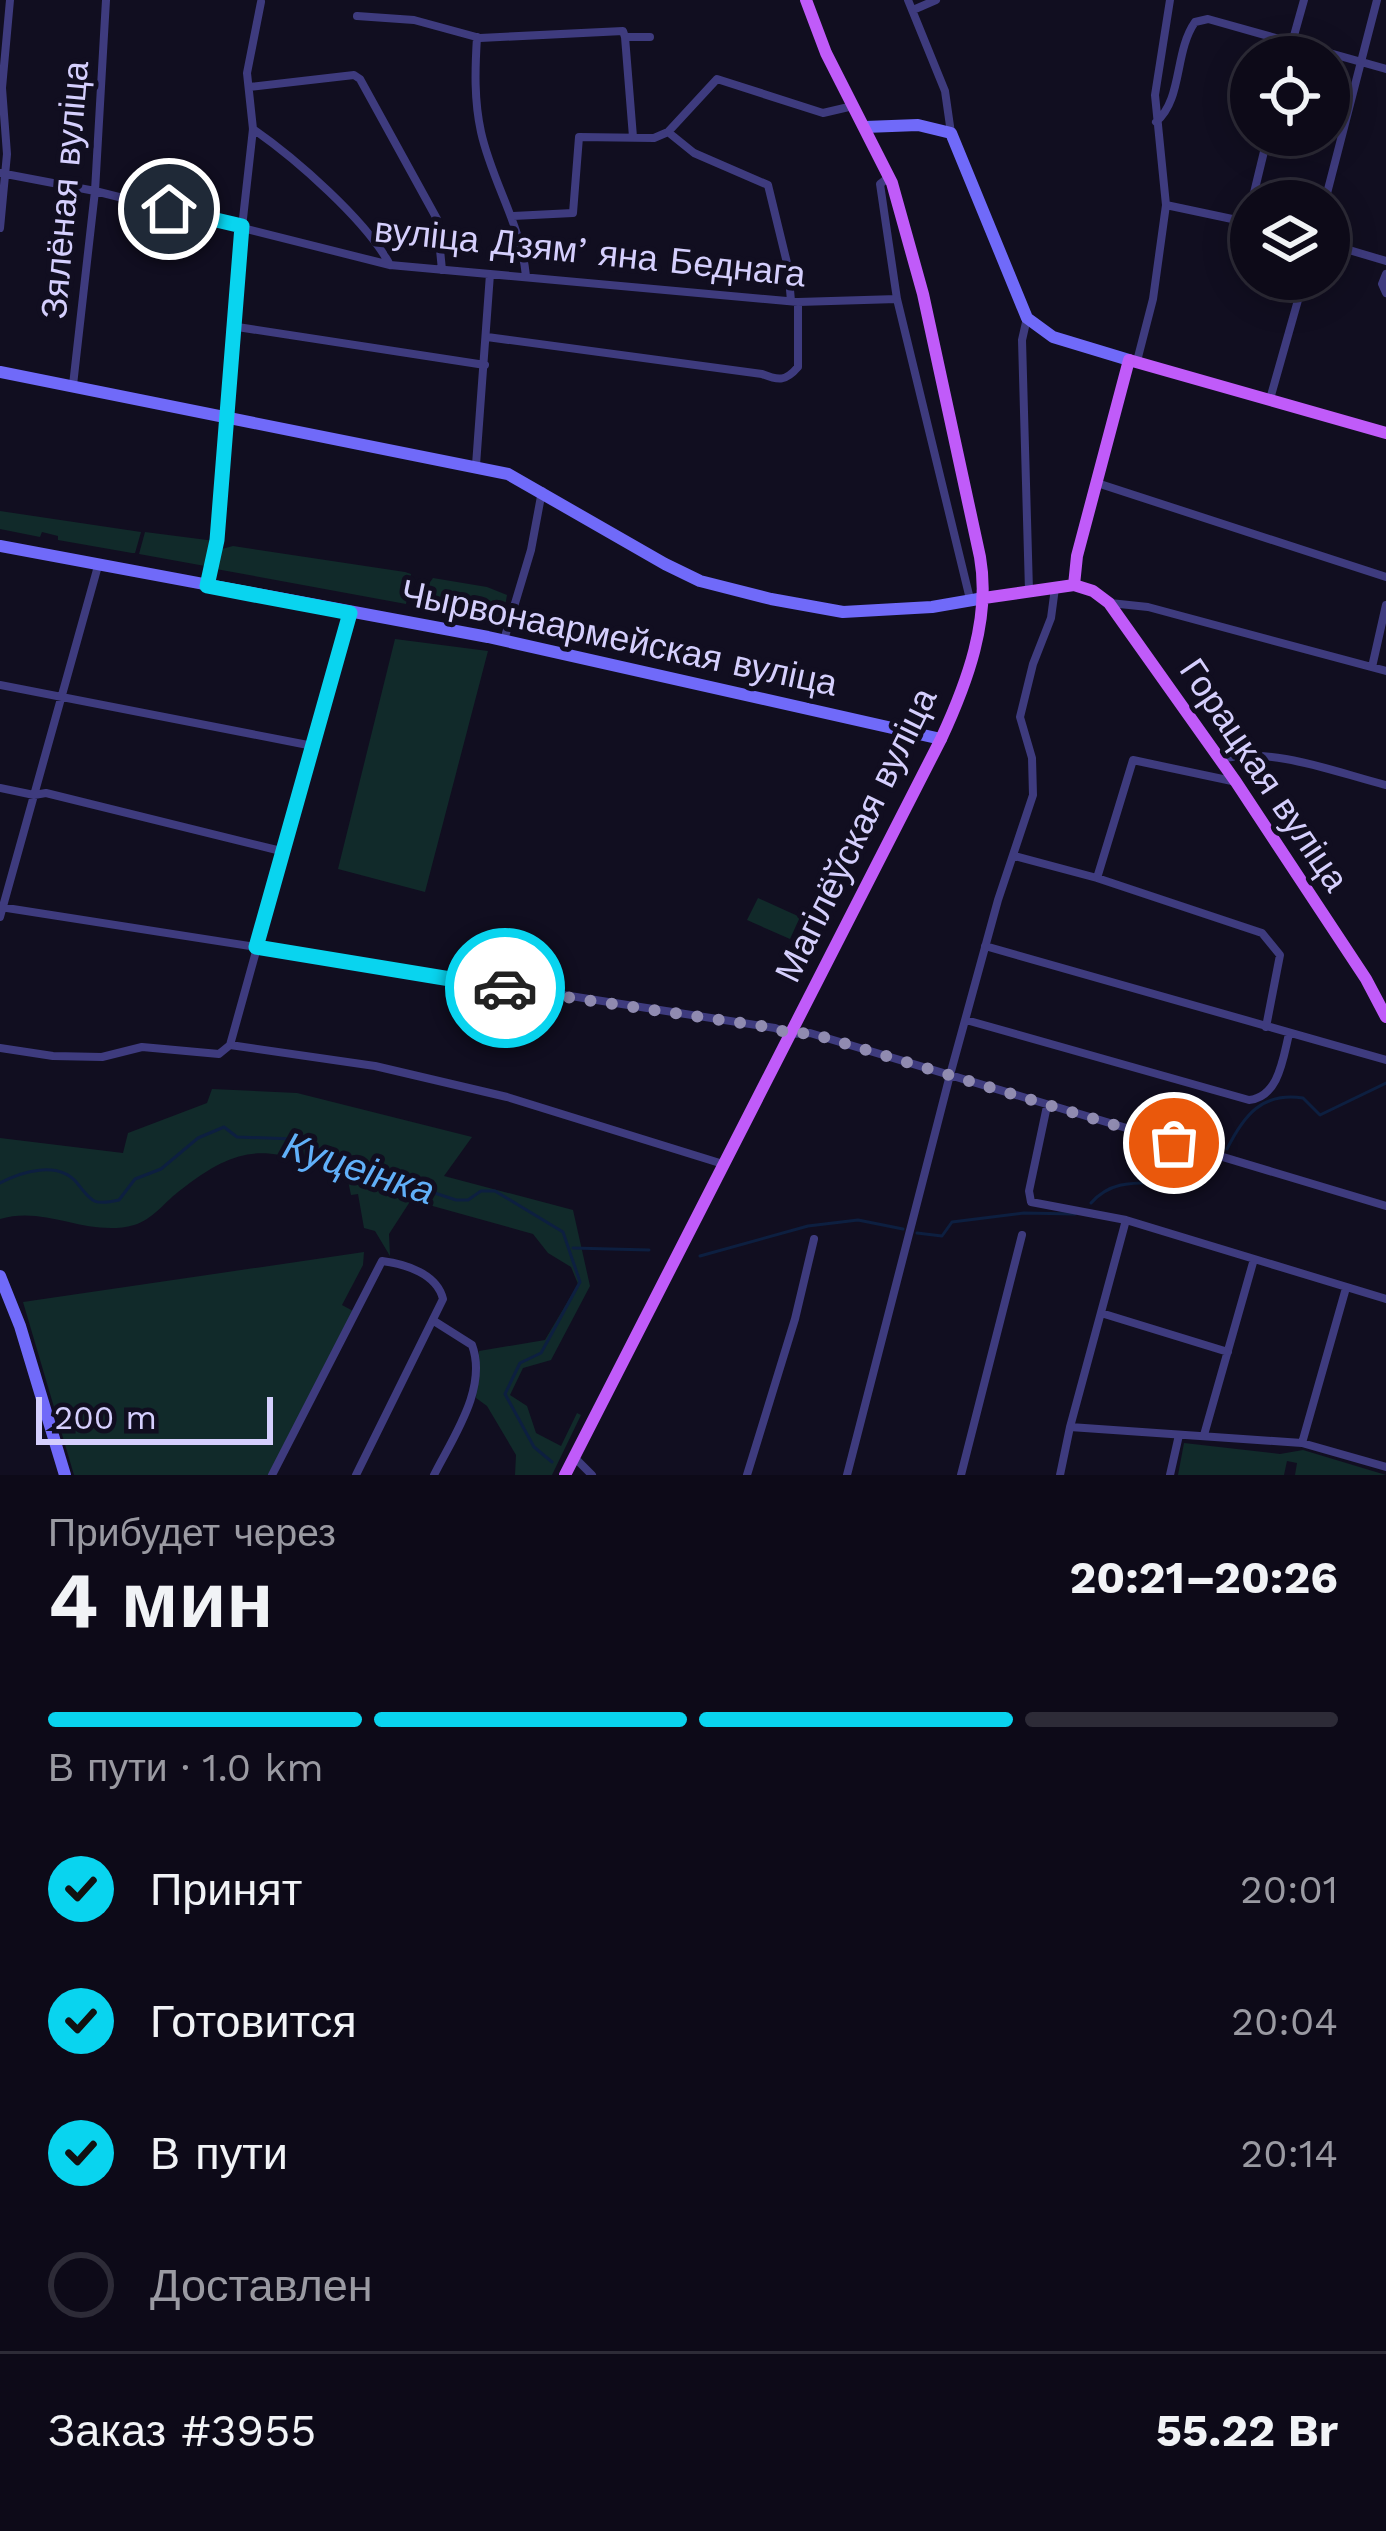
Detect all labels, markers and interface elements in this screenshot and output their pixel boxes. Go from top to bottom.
map controls [1230,36,1350,300]
button: locate [1230,36,1350,156]
street label: Зялёная вуліца [33,58,97,321]
pin [118,158,220,260]
icon: home [136,176,202,242]
button: layers [1230,180,1350,300]
street label: вуліца Дзямʼяна Беднага [372,208,809,296]
street label: Чырвонаармейская вуліца [397,571,842,705]
street label: Горацкая вуліца [1171,651,1358,900]
street label: Магілёўская вуліца [767,680,946,989]
courier [445,928,565,1048]
icon: car [472,955,538,1021]
pin [1123,1092,1225,1194]
icon: bag [1141,1110,1207,1176]
water label: Куцеінка [278,1122,440,1214]
scale bar [36,1391,273,1444]
text: 200 m [54,1398,157,1437]
text: Прибудет через [48,1510,336,1555]
text: 20:21–20:26 [1069,1551,1338,1604]
text: 4 мин [48,1554,273,1646]
text: В пути · 1.0 km [48,1745,324,1790]
icon: check [48,1856,114,1922]
text: Принят [150,1863,302,1916]
text: 20:01 [1240,1867,1338,1912]
icon: check [48,1988,114,2054]
text: Готовится [150,1995,357,2048]
text: 20:04 [1231,1999,1338,2044]
icon: check [48,2120,114,2186]
text: В пути [150,2127,288,2180]
text: 20:14 [1240,2131,1338,2176]
text: Доставлен [150,2259,373,2312]
text: Заказ #3955 [48,2404,317,2457]
text: 55.22 Br [1156,2404,1338,2457]

